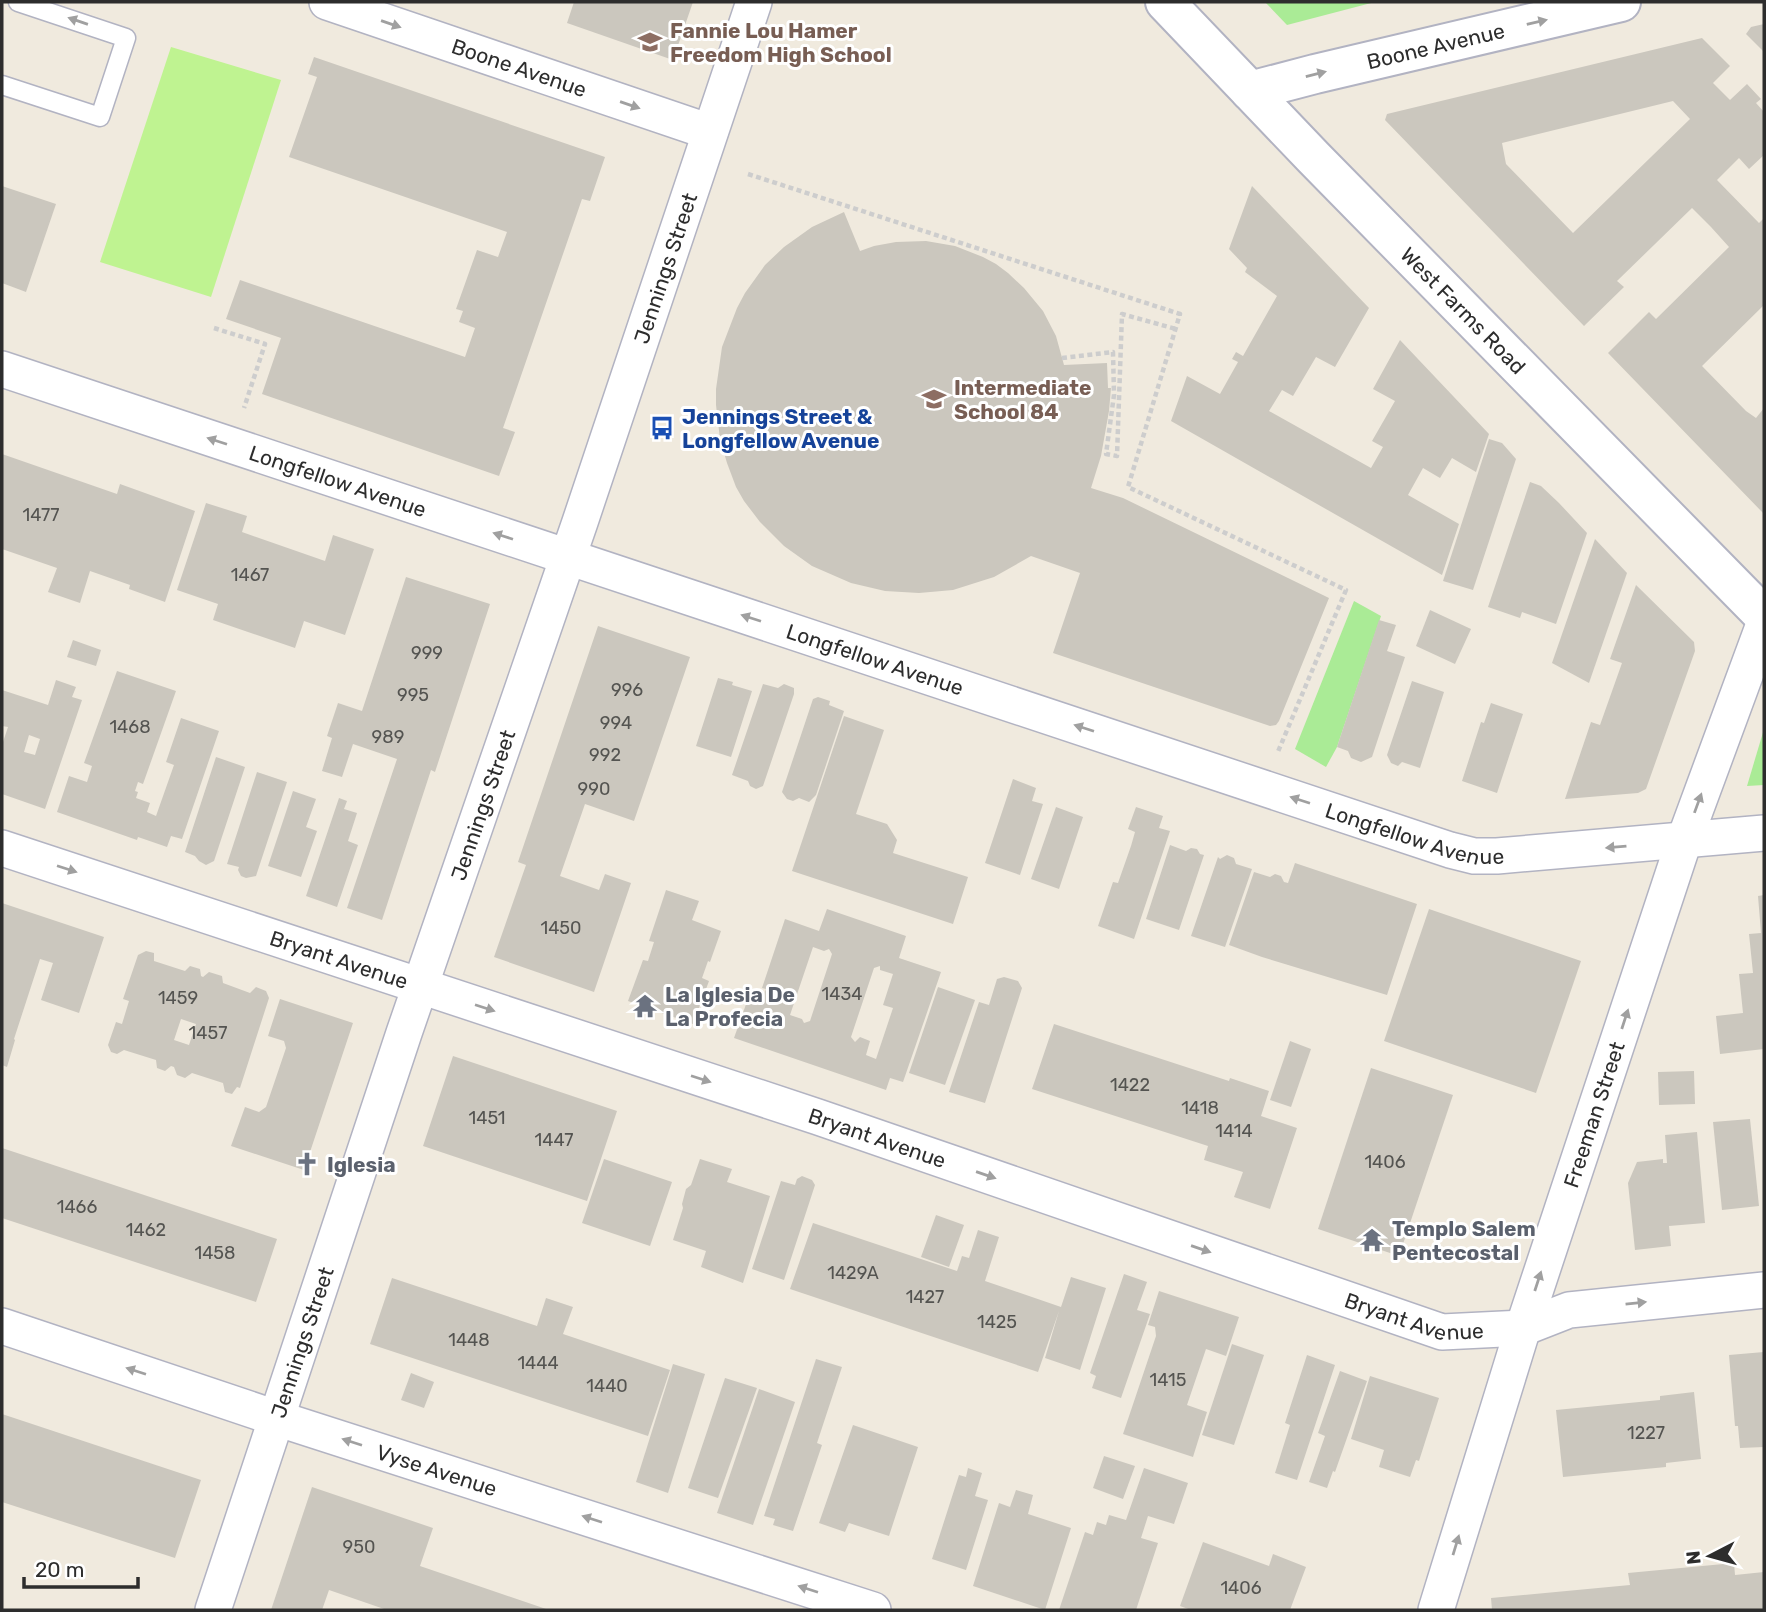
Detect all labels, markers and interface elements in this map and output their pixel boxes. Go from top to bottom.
one-way arrow [67,16,88,26]
one-way arrow [1526,16,1548,27]
street label: Boone Avenue [1364,17,1507,74]
place label: Fannie Lou Hamer Freedom High School [670,18,892,67]
one-way arrow [381,19,402,30]
school or university icon: Fannie Lou Hamer Freedom High School [636,28,664,56]
street label: Boone Avenue [449,33,590,102]
one-way arrow [1305,68,1327,79]
one-way arrow [620,100,641,111]
street label: Jennings Street [628,189,702,347]
street label: West Farms Road [1396,242,1531,379]
place label: Intermediate School 84 [954,375,1092,424]
school or university icon: Intermediate School 84 [920,385,948,413]
place label: Jennings Street & Longfellow Avenue [682,404,880,453]
bus stop icon: Jennings Street & Longfellow Avenue [648,414,676,442]
one-way arrow [206,435,227,446]
street label: Longfellow Avenue [246,440,430,522]
house number: 1477 [22,504,60,526]
one-way arrow [492,530,513,541]
house number: 1467 [231,564,269,586]
one-way arrow [741,612,762,623]
street label: Longfellow Avenue [783,618,967,700]
house number: 999 [411,642,443,664]
house number: 996 [611,679,643,701]
house number: 995 [397,684,429,706]
house number: 994 [600,712,632,734]
house number: 1468 [109,716,151,738]
one-way arrow [1073,722,1094,733]
house number: 989 [372,726,404,748]
street label: Jennings Street [445,726,520,883]
house number: 992 [589,744,621,766]
house number: 990 [578,778,610,800]
one-way arrow [1693,793,1704,814]
one-way arrow [1289,794,1310,805]
street label: Longfellow Avenue [1322,797,1505,869]
one-way arrow [1605,842,1627,853]
one-way arrow [56,865,77,875]
house number: 1450 [540,917,582,939]
street label: Bryant Avenue [267,925,411,994]
place label: La Iglesia De La Profecia [665,982,795,1031]
house number: 1434 [822,983,862,1005]
house number: 1459 [158,987,198,1009]
temple icon: La Iglesia De La Profecia [631,992,659,1020]
one-way arrow [475,1003,496,1014]
one-way arrow [1620,1008,1631,1029]
house number: 1457 [189,1022,227,1044]
street label: Freeman Street [1558,1038,1629,1191]
one-way arrow [691,1074,712,1085]
house number: 1422 [1110,1074,1150,1096]
house number: 1418 [1181,1097,1219,1119]
street label: Bryant Avenue [805,1102,949,1173]
house number: 1451 [469,1107,506,1129]
house number: 1414 [1215,1120,1253,1142]
house number: 1447 [535,1129,573,1151]
church icon: Iglesia [293,1150,321,1178]
house number: 1406 [1364,1151,1406,1173]
place label: Iglesia [327,1152,396,1177]
one-way arrow [976,1170,997,1181]
house number: 1466 [57,1196,97,1218]
place label: Templo Salem Pentecostal [1392,1216,1536,1265]
house number: 1462 [126,1219,166,1241]
temple icon: Templo Salem Pentecostal [1358,1226,1386,1254]
house number: 1458 [194,1242,236,1264]
one-way arrow [1191,1244,1212,1255]
house number: 1429A [827,1262,879,1284]
street label: Jennings Street [265,1264,338,1421]
one-way arrow [1533,1270,1544,1291]
house number: 1427 [906,1286,944,1308]
street label: Bryant Avenue [1341,1287,1484,1345]
one-way arrow [1625,1297,1647,1308]
house number: 1425 [977,1311,1017,1333]
house number: 1448 [448,1329,490,1351]
house number: 1444 [517,1352,559,1374]
one-way arrow [125,1365,146,1376]
house number: 1415 [1150,1369,1186,1391]
house number: 1440 [586,1375,628,1397]
house number: 1227 [1627,1422,1665,1444]
one-way arrow [341,1436,362,1447]
street label: Vyse Avenue [373,1439,500,1501]
one-way arrow [581,1514,602,1524]
north arrow [1675,1521,1745,1591]
one-way arrow [1451,1534,1461,1555]
house number: 950 [343,1536,375,1558]
scale bar [24,1546,138,1590]
text: N [1681,1550,1706,1566]
text: 20 m [35,1557,84,1582]
house number: 1406 [1220,1577,1262,1599]
one-way arrow [798,1584,819,1594]

